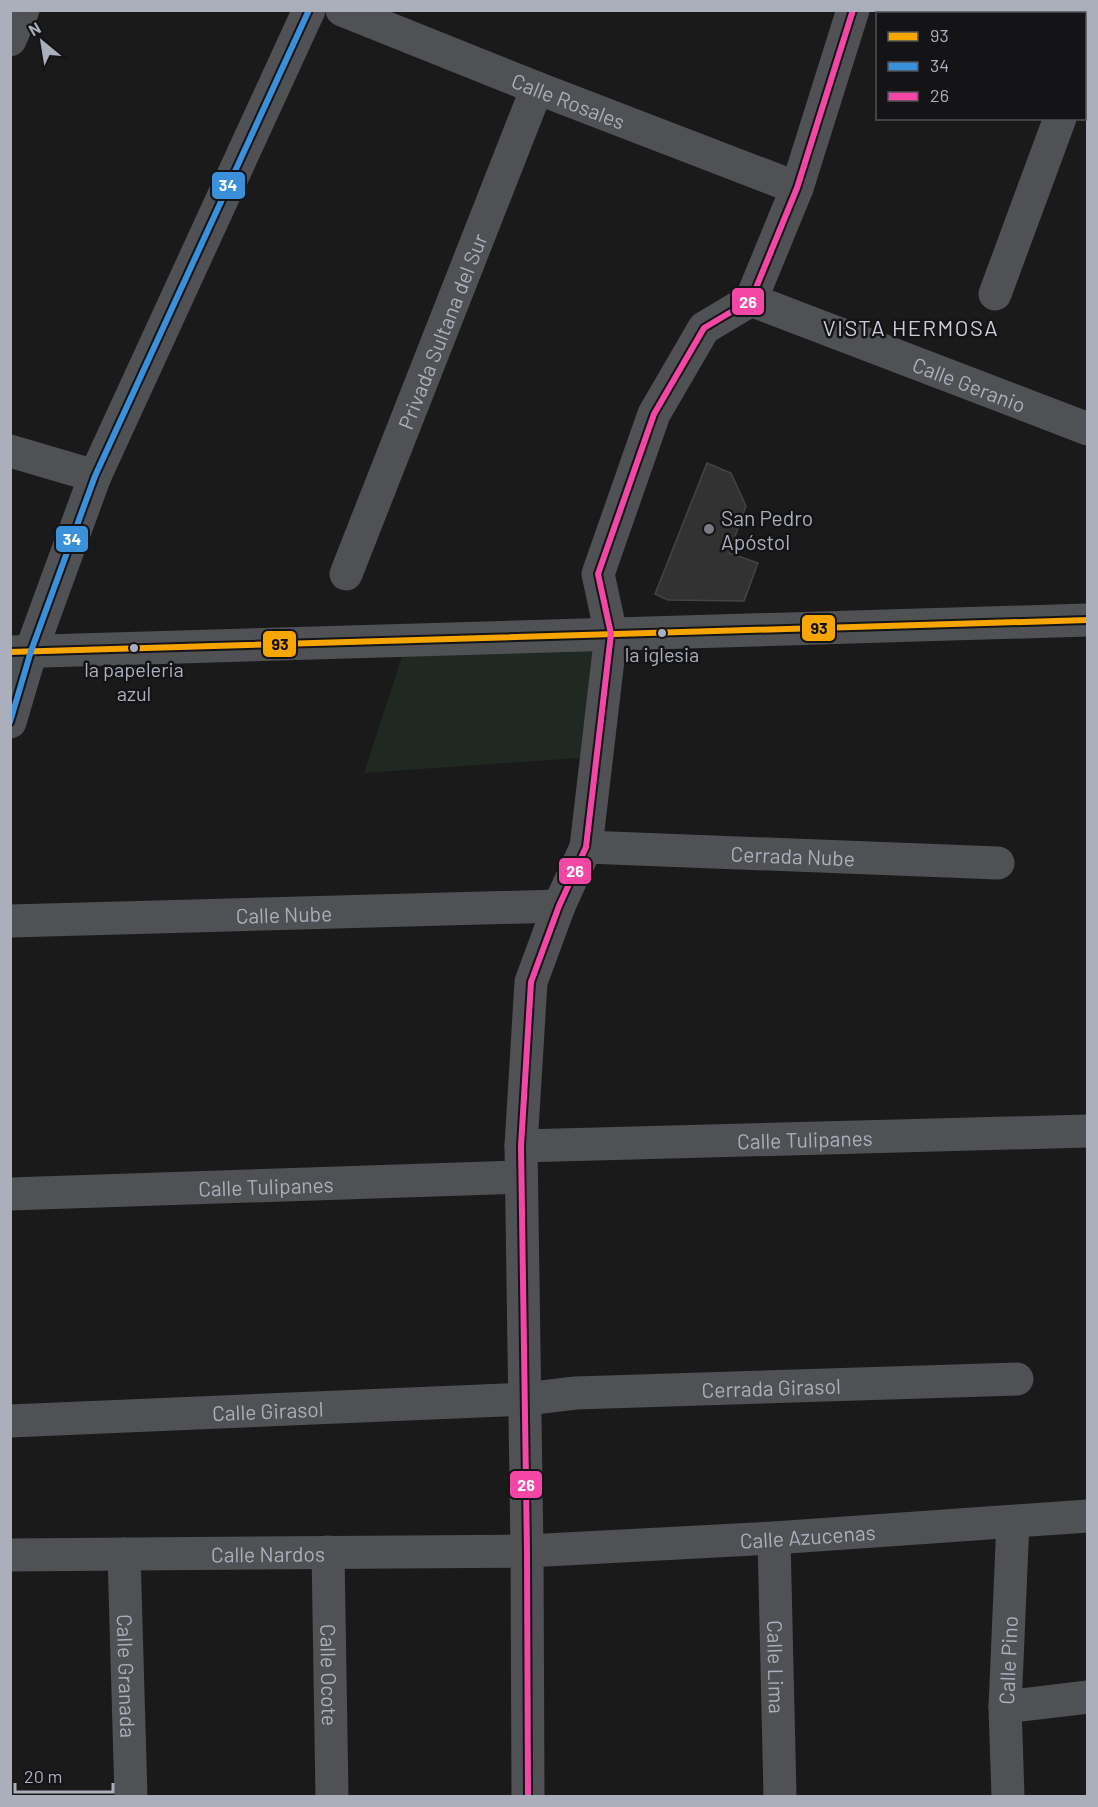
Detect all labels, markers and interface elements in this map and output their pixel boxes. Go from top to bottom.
north arrow [12,12,72,72]
legend [876,12,1086,120]
text: N [25,18,44,39]
text: 93 [930,24,949,46]
text: 34 [930,54,949,76]
street label: Calle Rosales [508,67,629,133]
text: 26 [930,84,949,106]
line badge: 34 [211,171,246,200]
text: 34 [219,175,237,194]
street label: Privada Sultana del Sur [392,229,491,433]
line badge: 26 [731,287,765,316]
text: 26 [739,292,757,311]
district label: VISTA HERMOSA [823,314,999,340]
street label: Calle Geranio [910,351,1030,417]
place label: San Pedro Apóstol [721,505,813,554]
marker: San Pedro Apóstol [702,522,716,536]
line badge: 34 [55,525,89,553]
text: 34 [63,529,81,548]
line badge: 93 [801,614,836,642]
text: 93 [810,618,828,637]
marker: la iglesia [656,627,668,639]
line badge: 93 [262,630,297,658]
text: 93 [271,634,289,653]
marker: la papeleria azul [128,642,140,654]
place label: la iglesia [625,642,699,666]
place label: la papeleria azul [84,657,184,705]
street label: Cerrada Nube [730,840,855,870]
line badge: 26 [558,857,592,885]
text: 26 [566,861,584,880]
street label: Calle Nube [235,900,332,927]
street label: Calle Tulipanes [737,1124,873,1153]
street label: Calle Tulipanes [198,1171,334,1200]
street label: Cerrada Girasol [701,1372,841,1402]
street label: Calle Girasol [212,1395,324,1425]
line badge: 26 [509,1470,543,1499]
text: 26 [517,1475,535,1494]
street label: Calle Azucenas [739,1518,876,1552]
street label: Calle Nardos [211,1540,325,1566]
street label: Calle Granada [113,1614,142,1738]
street label: Calle Pino [993,1615,1021,1705]
street label: Calle Lima [763,1620,791,1714]
street label: Calle Ocote [317,1624,343,1726]
scale bar [15,1756,112,1794]
text: 20 m [24,1765,62,1787]

